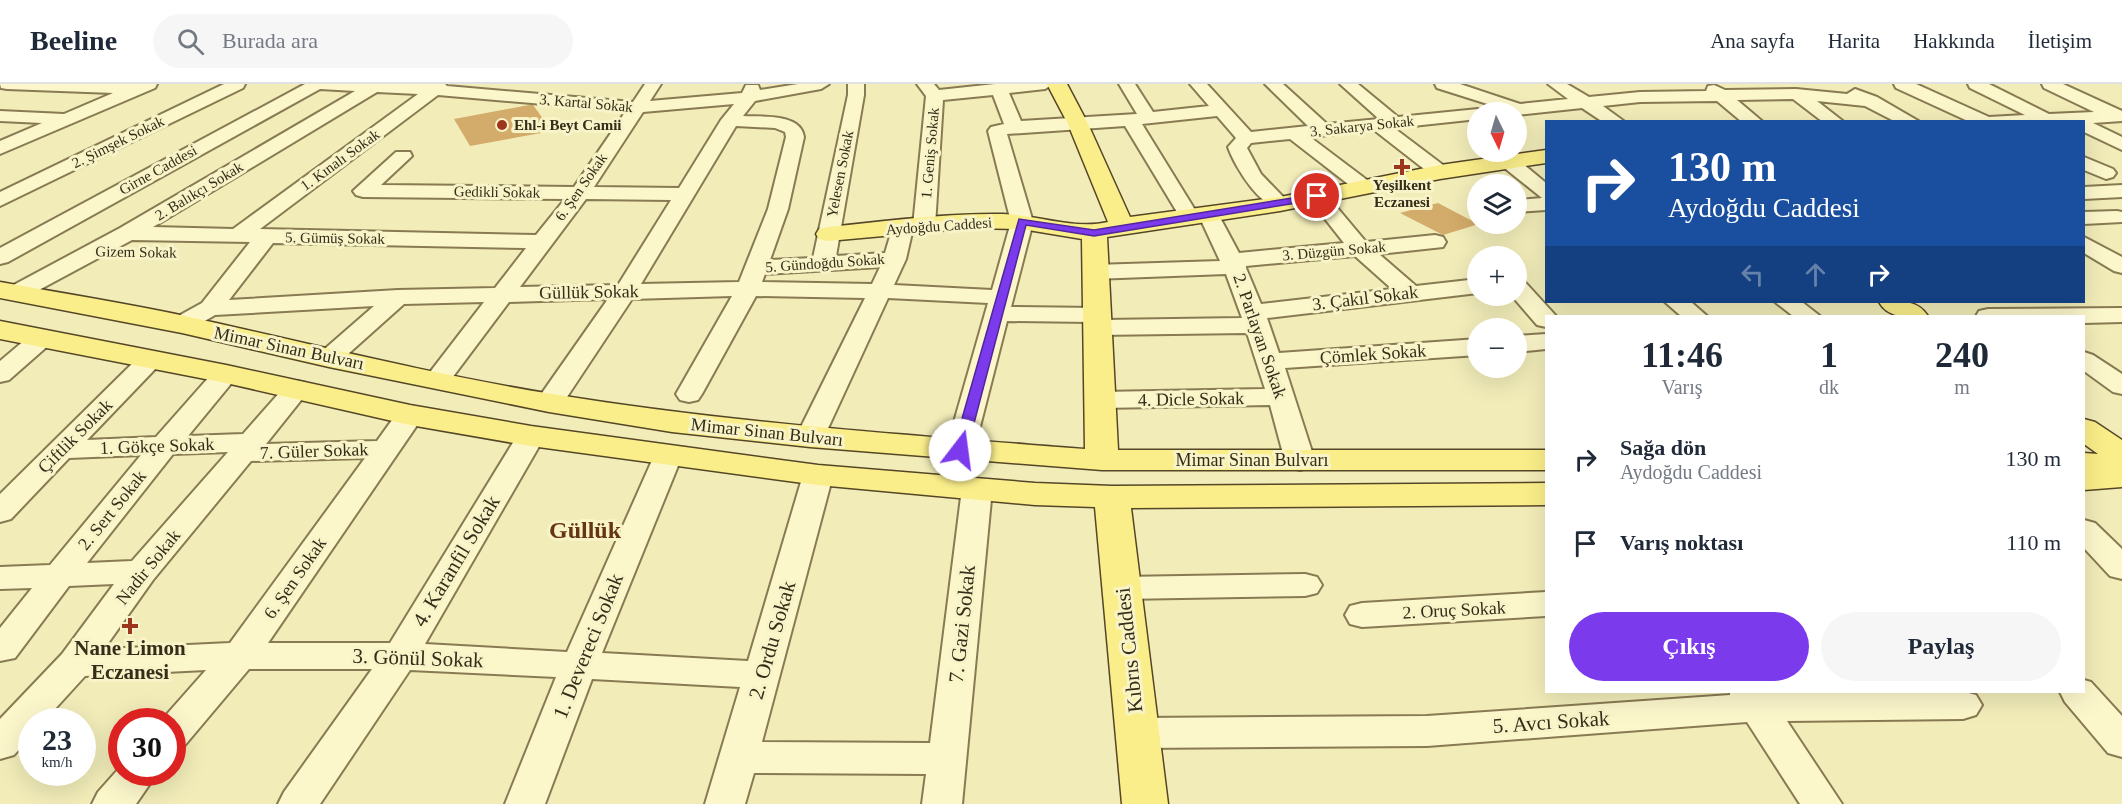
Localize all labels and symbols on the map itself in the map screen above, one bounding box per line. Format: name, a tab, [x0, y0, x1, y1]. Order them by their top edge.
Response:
street label: 3. Kartal Sokak	[539, 91, 634, 115]
north arrow	[1467, 102, 1527, 162]
street label: 1. Geniş Sokak	[918, 106, 942, 199]
street label: 2. Şimşek Sokak	[69, 113, 167, 171]
street label: 3. Sakarya Sokak	[1309, 113, 1415, 139]
place label: Ehl-i Beyt Camii	[514, 117, 622, 133]
marker: Ehl-i Beyt Camii	[495, 118, 509, 132]
street label: 1. Kınalı Sokak	[297, 126, 383, 194]
street label: Yelesen Sokak	[824, 129, 856, 219]
street label: Girne Caddesi	[116, 142, 200, 198]
street label: 6. Şen Sokak	[552, 150, 610, 224]
street label: 2. Balıkçı Sokak	[152, 158, 246, 224]
marker: Yeşilkent Eczanesi	[1395, 160, 1409, 174]
pin	[1291, 170, 1342, 221]
place label: Yeşilkent Eczanesi	[1373, 177, 1431, 210]
street label: Gedikli Sokak	[454, 183, 541, 201]
street label: Aydoğdu Caddesi	[885, 214, 993, 238]
street label: 5. Gümüş Sokak	[285, 229, 385, 247]
street label: 3. Düzgün Sokak	[1282, 238, 1387, 263]
street label: Gizem Sokak	[95, 243, 177, 261]
street label: 5. Gündoğdu Sokak	[765, 251, 886, 275]
street label: 2. Parlayan Sokak	[1229, 271, 1291, 401]
street label: Güllük Sokak	[539, 281, 639, 303]
street label: 3. Çakıl Sokak	[1311, 282, 1419, 314]
street label: Mimar Sinan Bulvarı	[212, 322, 366, 374]
street label: Çömlek Sokak	[1319, 340, 1427, 368]
street label: 4. Dicle Sokak	[1138, 388, 1244, 410]
street label: Çiftlik Sokak	[34, 395, 116, 477]
street label: Mimar Sinan Bulvarı	[690, 414, 844, 450]
position arrow	[928, 418, 992, 482]
street label: 1. Gökçe Sokak	[99, 434, 215, 458]
street label: 7. Güler Sokak	[259, 439, 369, 463]
street label: Mimar Sinan Bulvarı	[1176, 450, 1328, 470]
street label: 2. Sert Sokak	[74, 466, 150, 554]
street label: 4. Karanfil Sokak	[407, 491, 505, 631]
district label: Güllük	[549, 517, 622, 543]
street label: Nadir Sokak	[112, 526, 184, 608]
street label: 6. Şen Sokak	[260, 534, 330, 622]
street label: 7. Gazi Sokak	[944, 563, 980, 684]
street label: 1. Devereci Sokak	[548, 569, 628, 722]
street label: 2. Ordu Sokak	[744, 578, 800, 702]
street label: Kıbrıs Caddesi	[1110, 586, 1147, 714]
street label: 2. Oruç Sokak	[1402, 597, 1506, 623]
marker: Nane Limon Eczanesi	[123, 619, 137, 633]
place label: Nane Limon Eczanesi	[74, 636, 186, 684]
street label: 3. Gönül Sokak	[352, 644, 485, 672]
street label: 5. Avcı Sokak	[1492, 706, 1611, 738]
speed limit sign: 30	[108, 708, 186, 786]

